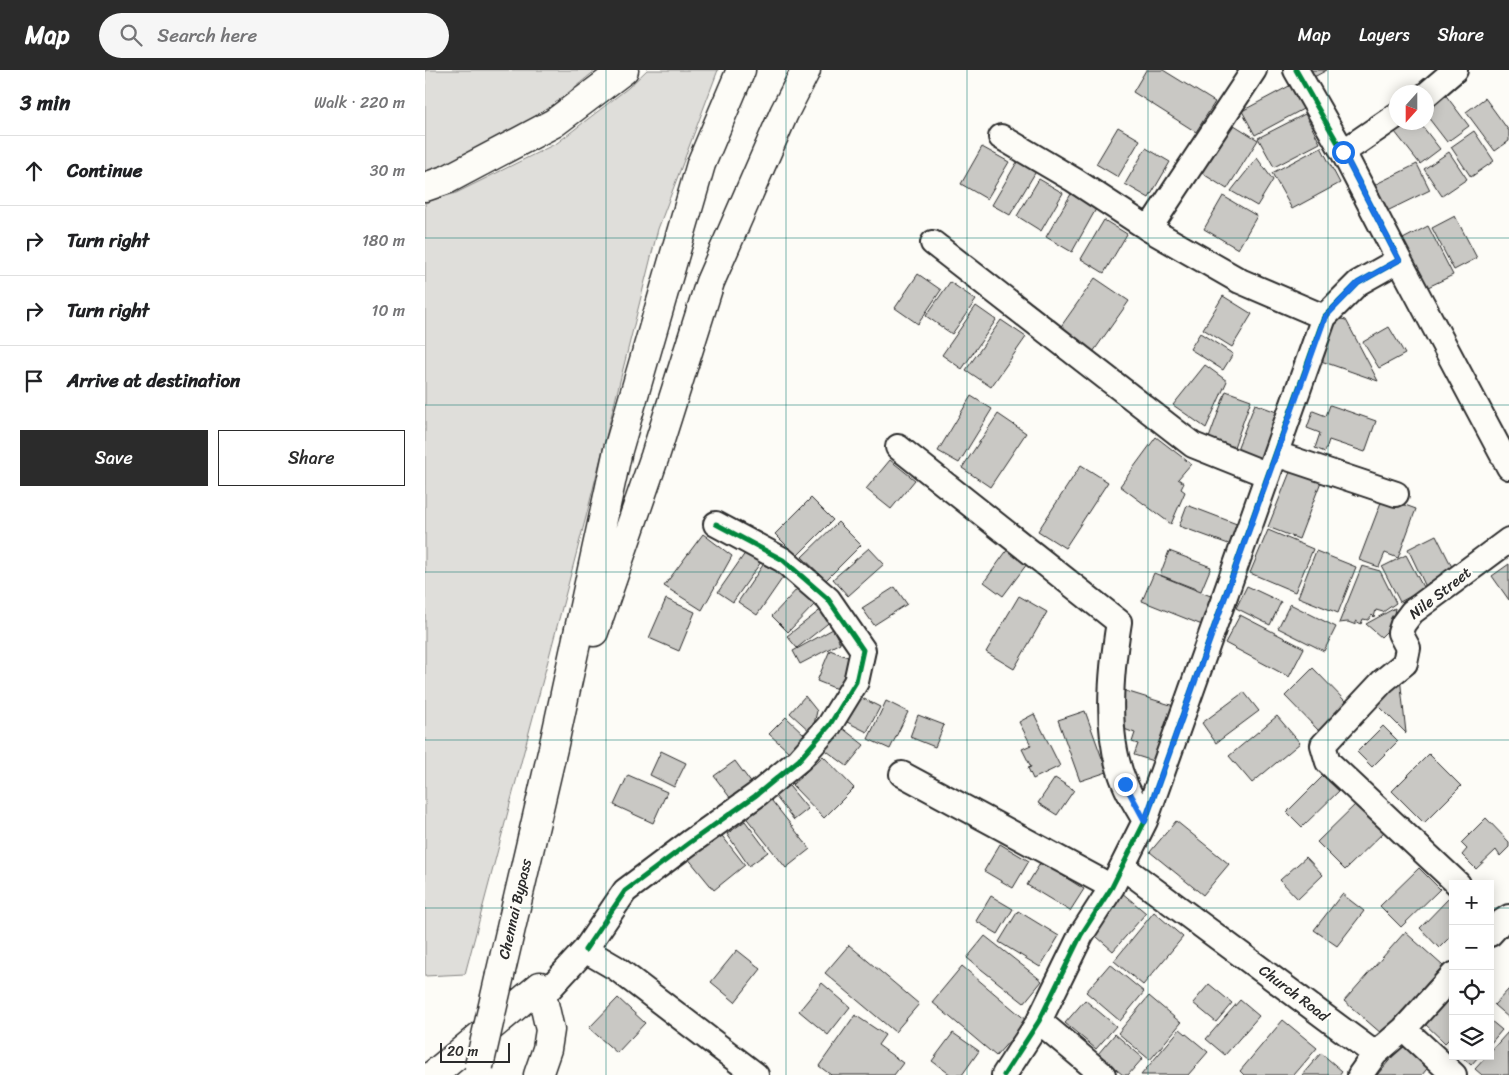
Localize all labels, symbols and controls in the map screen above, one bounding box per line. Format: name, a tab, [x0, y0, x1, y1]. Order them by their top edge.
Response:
search box	[99, 13, 449, 58]
text: Map	[25, 14, 69, 56]
text: Search here	[157, 19, 257, 52]
text: Map	[1298, 19, 1331, 51]
text: Layers	[1359, 19, 1410, 51]
text: Share	[1438, 19, 1484, 51]
icon: search	[117, 21, 145, 49]
text: 3 min	[20, 84, 70, 122]
north arrow	[1389, 85, 1434, 130]
text: Walk · 220 m	[314, 88, 405, 117]
route start	[1332, 141, 1355, 164]
text: Continue	[67, 154, 143, 187]
text: 30 m	[370, 156, 405, 185]
icon: ahead	[20, 157, 48, 185]
text: Turn right	[67, 224, 149, 257]
text: 180 m	[362, 226, 405, 255]
icon: right	[20, 227, 48, 255]
text: Turn right	[67, 294, 149, 327]
text: 10 m	[372, 296, 405, 325]
icon: right	[20, 297, 48, 325]
text: Arrive at destination	[67, 364, 240, 397]
icon: arrive	[20, 367, 48, 395]
button: Save	[20, 430, 208, 486]
button: Share	[218, 430, 405, 486]
street label: Nile Street	[1403, 560, 1478, 626]
route end	[1114, 773, 1137, 796]
street label: Chennai Bypass	[491, 856, 539, 962]
map controls	[1449, 880, 1494, 1060]
button: +	[1449, 880, 1494, 925]
button: −	[1449, 925, 1494, 970]
street label: Church Road	[1253, 958, 1336, 1029]
button: locate	[1449, 970, 1494, 1015]
button: layers	[1449, 1015, 1494, 1060]
text: 20 m	[447, 1039, 478, 1064]
scale bar	[440, 1040, 510, 1063]

